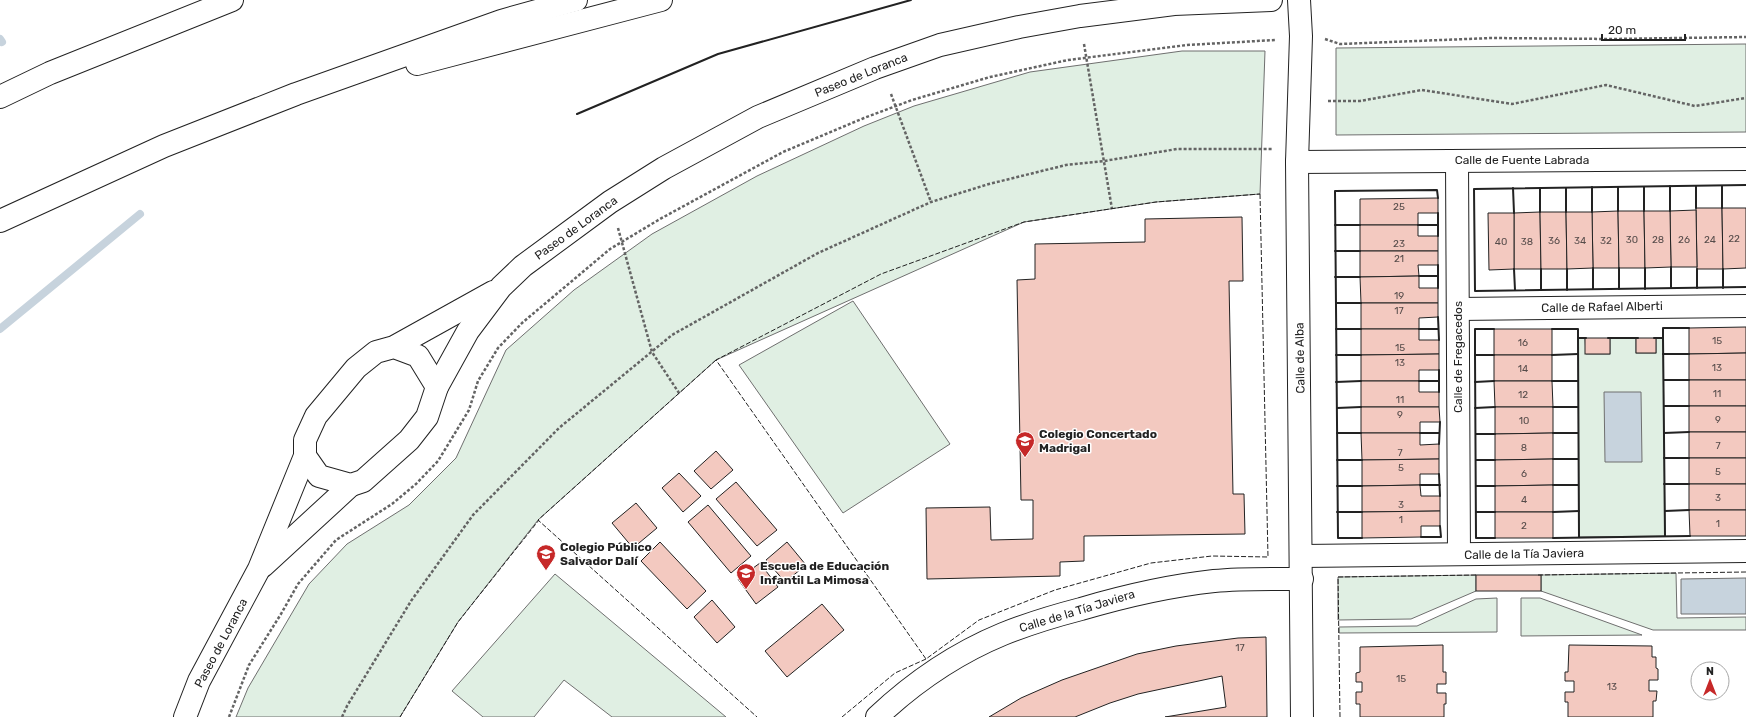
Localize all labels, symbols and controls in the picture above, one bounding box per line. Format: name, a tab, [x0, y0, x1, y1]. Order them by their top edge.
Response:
scale bar	[1602, 16, 1685, 42]
text: 20 m	[1608, 23, 1636, 37]
street label: Paseo de Loranca	[813, 50, 909, 100]
street label: Calle de Fuente Labrada	[1455, 153, 1589, 167]
street label: Paseo de Loranca	[532, 193, 620, 263]
house number: 25	[1393, 201, 1405, 213]
house number: 22	[1728, 233, 1740, 245]
house number: 30	[1626, 234, 1638, 246]
house number: 28	[1652, 234, 1664, 246]
house number: 26	[1678, 234, 1690, 246]
house number: 24	[1704, 234, 1716, 246]
house number: 36	[1548, 235, 1560, 247]
house number: 34	[1574, 235, 1586, 247]
house number: 32	[1600, 235, 1612, 247]
house number: 40	[1495, 236, 1507, 248]
house number: 38	[1521, 236, 1533, 248]
house number: 23	[1393, 238, 1405, 250]
house number: 21	[1394, 253, 1404, 265]
house number: 19	[1394, 290, 1404, 302]
street label: Calle de Rafael Alberti	[1541, 299, 1663, 315]
street label: Calle de Fregacedos	[1451, 301, 1465, 413]
house number: 17	[1394, 305, 1404, 317]
street label: Calle de Alba	[1292, 322, 1308, 394]
house number: 15	[1712, 335, 1722, 347]
house number: 16	[1518, 337, 1528, 349]
house number: 15	[1395, 342, 1405, 354]
house number: 13	[1395, 357, 1405, 369]
house number: 13	[1712, 362, 1722, 374]
house number: 14	[1518, 363, 1528, 375]
house number: 11	[1713, 388, 1721, 400]
house number: 12	[1518, 389, 1528, 401]
house number: 11	[1396, 394, 1404, 406]
house number: 9	[1397, 409, 1403, 421]
house number: 9	[1715, 414, 1721, 426]
house number: 10	[1519, 415, 1529, 427]
place label: Colegio Concertado Madrigal	[1039, 427, 1157, 455]
school or university icon: Colegio Concertado Madrigal	[1014, 430, 1036, 458]
house number: 7	[1715, 440, 1721, 452]
house number: 8	[1521, 442, 1527, 454]
house number: 7	[1397, 447, 1403, 459]
house number: 5	[1398, 462, 1404, 474]
house number: 5	[1715, 466, 1721, 478]
house number: 6	[1521, 468, 1527, 480]
house number: 3	[1715, 492, 1721, 504]
house number: 4	[1521, 494, 1527, 506]
house number: 3	[1398, 499, 1404, 511]
house number: 1	[1399, 514, 1403, 526]
house number: 1	[1716, 518, 1720, 530]
house number: 2	[1521, 520, 1527, 532]
place label: Colegio Público Salvador Dalí	[560, 540, 652, 568]
school or university icon: Colegio Público Salvador Dalí	[535, 543, 557, 571]
street label: Calle de la Tía Javiera	[1464, 546, 1584, 562]
place label: Escuela de Educación Infantil La Mimosa	[760, 559, 889, 587]
school or university icon: Escuela de Educación Infantil La Mimosa	[735, 562, 757, 590]
street label: Calle de la Tía Javiera	[1018, 587, 1136, 635]
street label: Paseo de Loranca	[192, 596, 250, 690]
house number: 17	[1235, 642, 1245, 654]
north arrow	[1690, 661, 1730, 701]
text: N	[1706, 665, 1714, 678]
house number: 15	[1396, 673, 1406, 685]
house number: 13	[1607, 681, 1617, 693]

